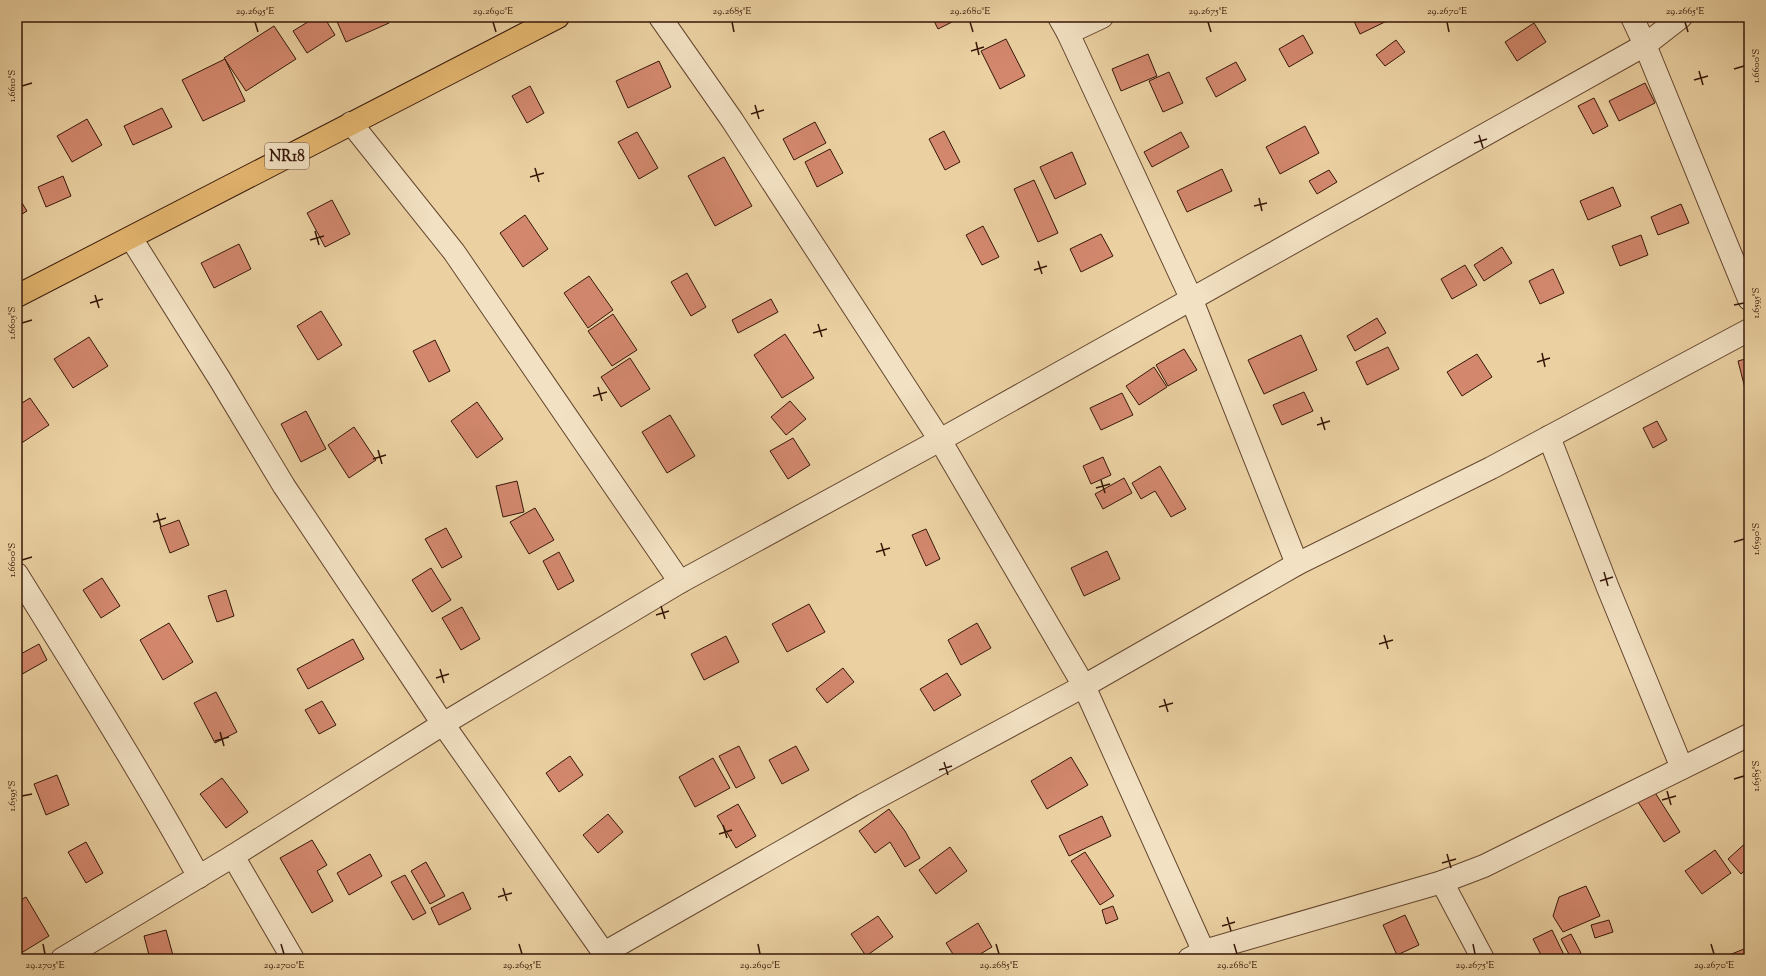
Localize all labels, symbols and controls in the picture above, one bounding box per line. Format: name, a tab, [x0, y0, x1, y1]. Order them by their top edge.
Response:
text: 29.2695°E	[236, 4, 274, 19]
text: 29.2690°E	[473, 4, 513, 19]
text: 29.2685°E	[713, 4, 751, 19]
text: 29.2680°E	[950, 4, 990, 19]
text: 29.2675°E	[1189, 4, 1227, 19]
text: 29.2670°E	[1427, 4, 1467, 19]
text: 29.2665°E	[1666, 4, 1704, 19]
text: 1.6600°S	[1749, 49, 1764, 83]
text: 1.6610°S	[5, 70, 20, 102]
road number: NR18	[265, 143, 309, 169]
text: 1.6595°S	[1749, 287, 1764, 319]
text: 1.6605°S	[5, 307, 20, 339]
text: 1.6590°S	[1749, 523, 1764, 555]
text: 1.6600°S	[5, 543, 20, 577]
text: 1.6585°S	[1749, 760, 1764, 792]
text: 1.6595°S	[5, 780, 20, 812]
text: 29.2705°E	[26, 958, 64, 973]
text: 29.2700°E	[264, 958, 304, 973]
text: 29.2695°E	[503, 958, 541, 973]
text: 29.2690°E	[740, 958, 780, 973]
text: 29.2685°E	[980, 958, 1018, 973]
text: 29.2680°E	[1217, 958, 1257, 973]
text: 29.2675°E	[1456, 958, 1494, 973]
text: 29.2670°E	[1694, 958, 1734, 973]

